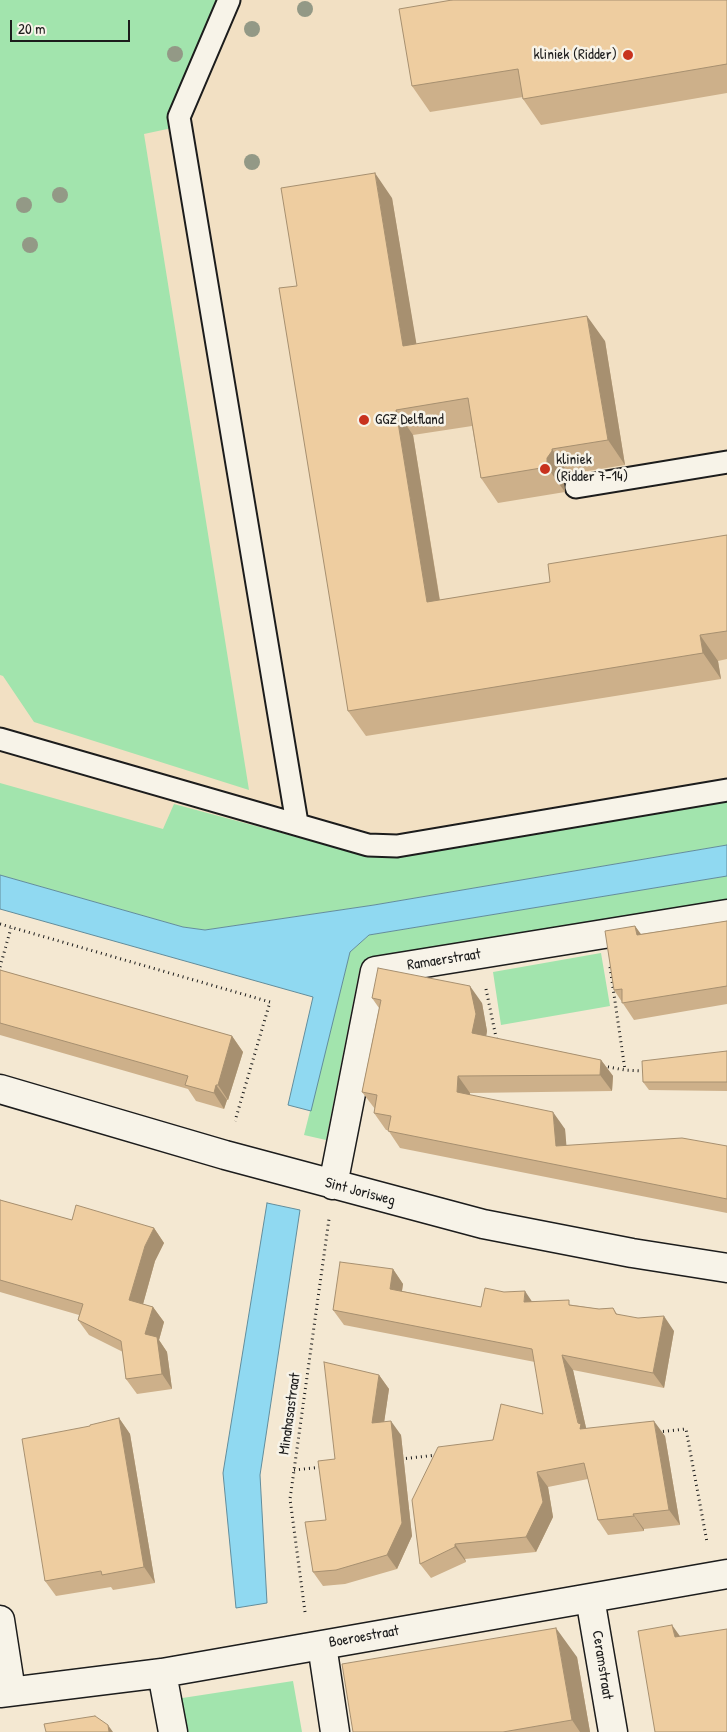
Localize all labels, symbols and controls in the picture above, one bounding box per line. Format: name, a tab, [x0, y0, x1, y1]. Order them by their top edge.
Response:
scale bar	[12, 10, 132, 42]
text: 20 m	[18, 18, 45, 39]
place label: kliniek (Ridder)	[534, 46, 617, 64]
marker: kliniek (Ridder)	[621, 48, 635, 62]
place label: GGZ Delfland	[375, 411, 444, 429]
marker: GGZ Delfland	[357, 413, 371, 427]
place label: kliniek (Ridder 7-14)	[556, 451, 628, 486]
marker: kliniek (Ridder 7-14)	[538, 462, 552, 476]
street label: Ramaerstraat	[406, 945, 482, 975]
street label: Sint Jorisweg	[323, 1174, 397, 1210]
street label: Minahasastraat	[275, 1372, 305, 1456]
street label: Boeroestraat	[327, 1622, 401, 1652]
street label: Ceramstraat	[588, 1629, 616, 1701]

